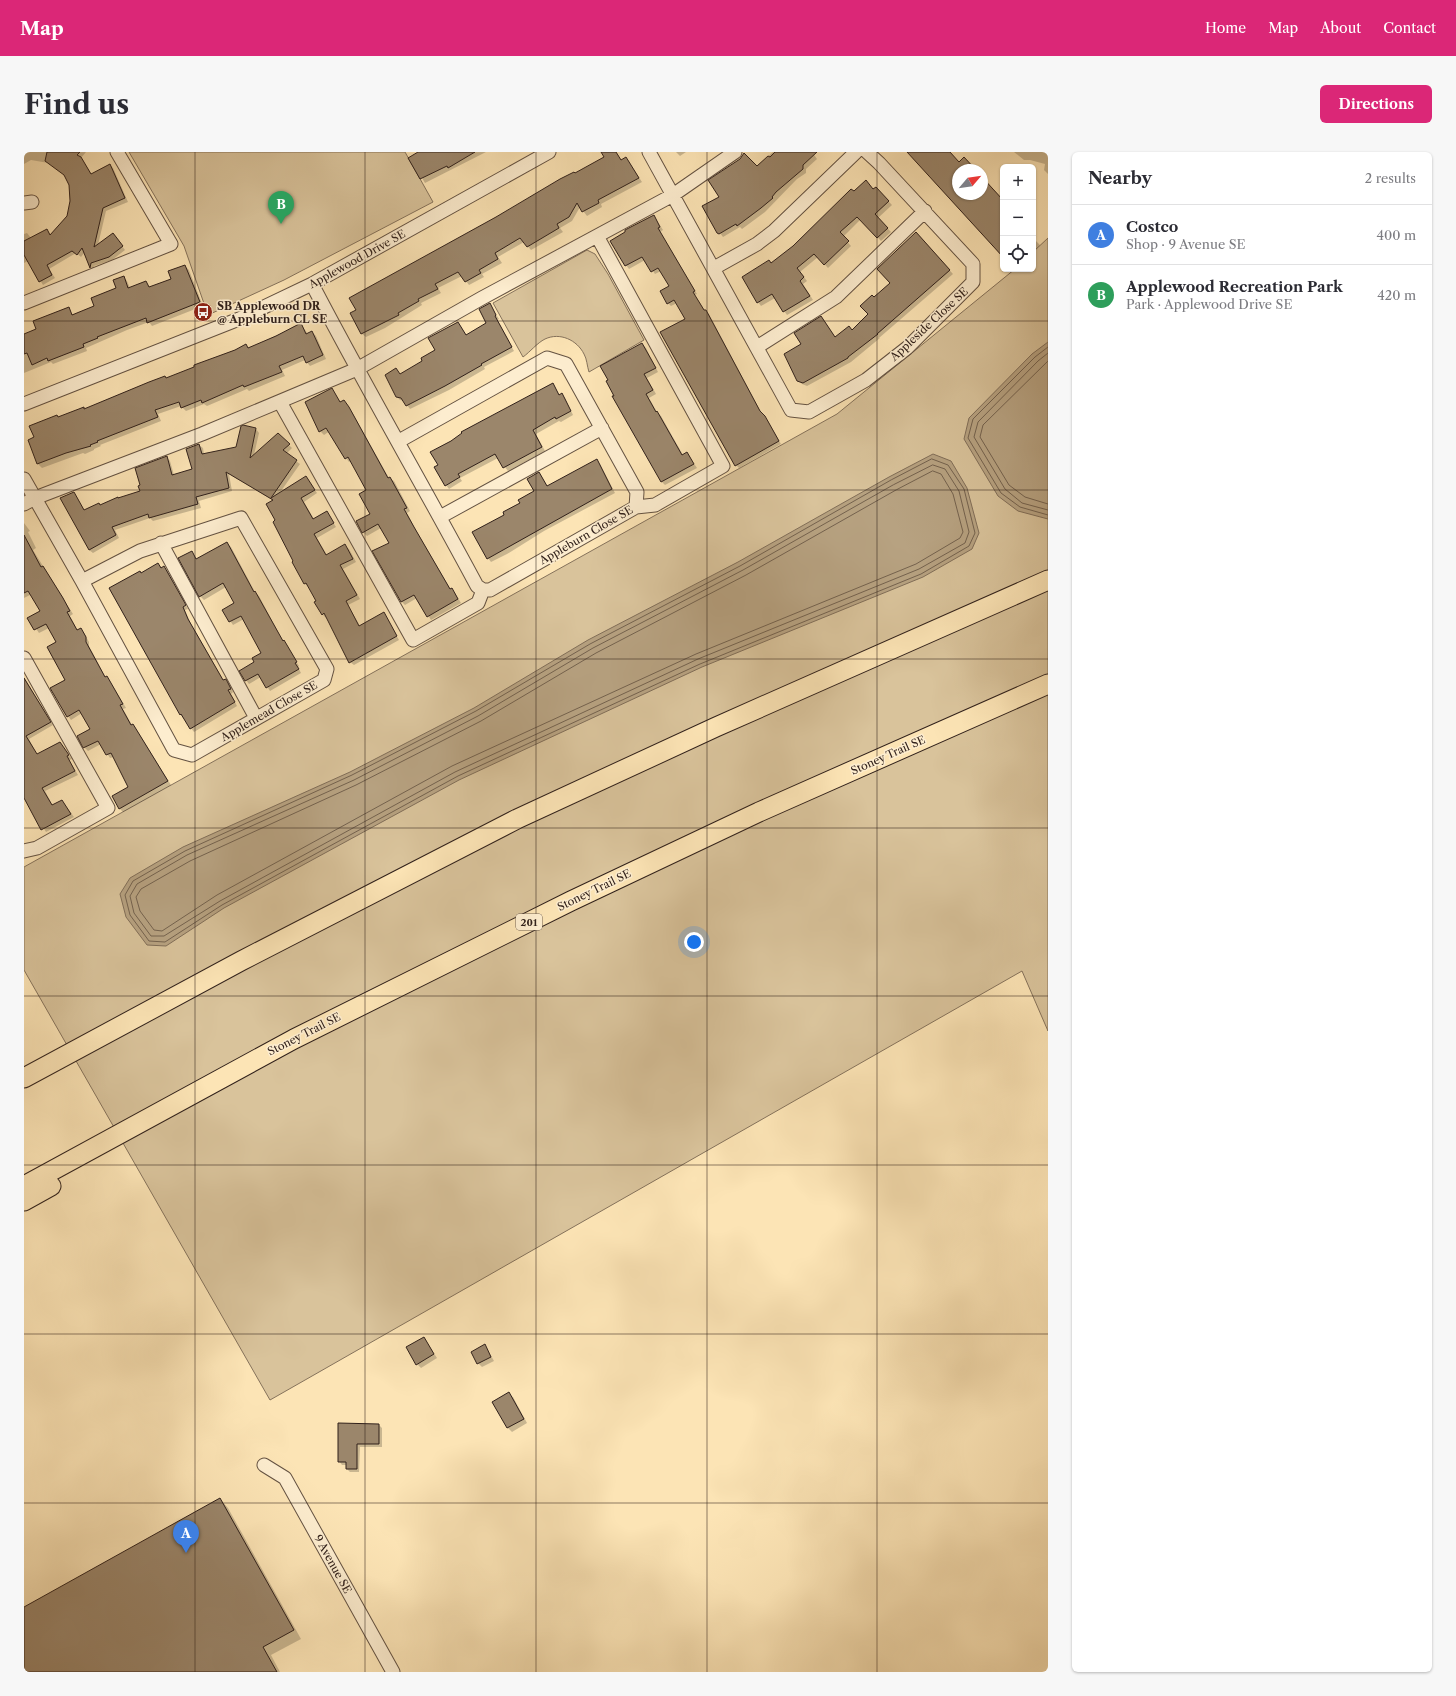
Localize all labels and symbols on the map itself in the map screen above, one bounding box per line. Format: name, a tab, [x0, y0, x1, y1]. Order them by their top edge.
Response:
north arrow	[952, 164, 988, 200]
pin: B	[268, 191, 294, 224]
street label: Applewood Drive SE	[305, 226, 408, 292]
street label: Appleside Close SE	[886, 284, 971, 364]
place label: SB Applewood DR @ Appleburn CL SE	[217, 299, 327, 326]
bus stop icon: SB Applewood DR @ Appleburn CL SE	[192, 301, 214, 323]
street label: Appleburn Close SE	[536, 502, 636, 568]
street label: Applemead Close SE	[217, 677, 320, 745]
street label: Stoney Trail SE	[849, 732, 928, 778]
street label: Stoney Trail SE	[555, 866, 633, 914]
road number: 201	[516, 914, 542, 930]
your location	[684, 932, 704, 952]
street label: Stoney Trail SE	[265, 1009, 343, 1058]
pin: A	[173, 1520, 199, 1553]
street label: 9 Avenue SE	[311, 1532, 355, 1596]

